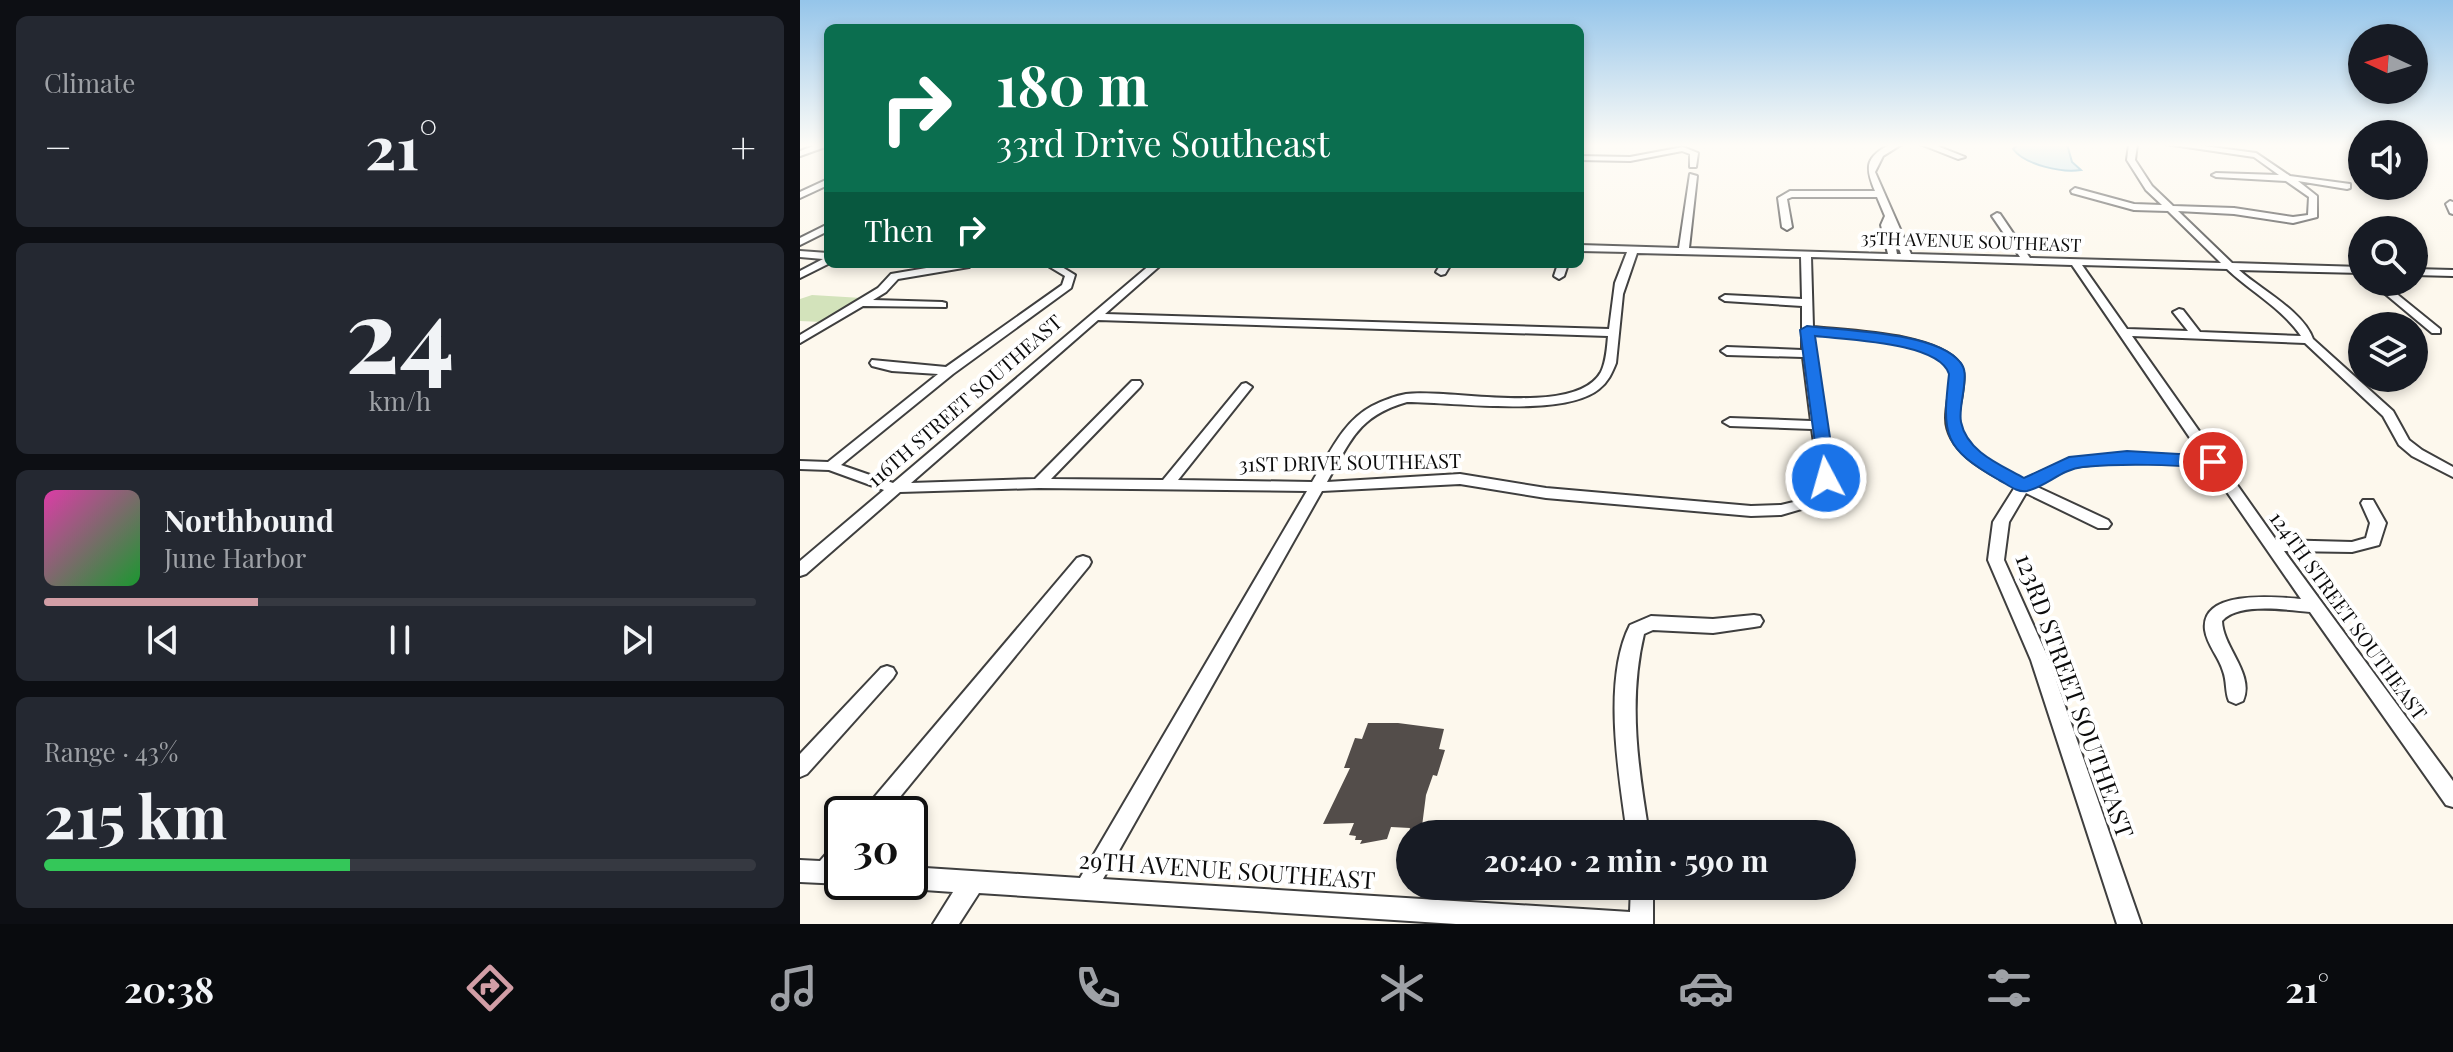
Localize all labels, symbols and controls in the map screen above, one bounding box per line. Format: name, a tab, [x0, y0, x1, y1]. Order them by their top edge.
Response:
north arrow	[2348, 24, 2428, 104]
map controls	[2348, 24, 2428, 392]
text: 180 m	[996, 46, 1149, 121]
icon: right	[864, 56, 968, 160]
text: Climate	[44, 65, 135, 100]
text: 21°	[365, 105, 438, 185]
text: −	[44, 116, 72, 175]
text: +	[730, 116, 756, 175]
text: 33rd Drive Southeast	[996, 118, 1330, 166]
button: sound	[2348, 120, 2428, 200]
icon: right	[949, 208, 993, 252]
text: Then	[864, 210, 933, 250]
button: search	[2348, 216, 2428, 296]
street label: 35TH AVENUE SOUTHEAST	[1860, 225, 2082, 257]
text: 24	[345, 261, 455, 400]
street label: 116TH STREET SOUTHEAST	[861, 308, 1067, 492]
button: layers	[2348, 312, 2428, 392]
text: km/h	[369, 383, 431, 418]
pin	[2179, 428, 2247, 496]
position arrow	[1784, 436, 1868, 520]
icon: arrive	[2191, 440, 2235, 484]
street label: 31ST DRIVE SOUTHEAST	[1238, 446, 1462, 477]
text: Northbound	[164, 500, 334, 540]
street label: 124TH STREET SOUTHEAST	[2264, 505, 2434, 725]
text: June Harbor	[164, 540, 306, 575]
street label: 123RD STREET SOUTHEAST	[2009, 549, 2142, 842]
icon: previous	[141, 618, 185, 662]
icon: pause	[378, 618, 422, 662]
icon: next	[615, 618, 659, 662]
text: Range · 43%	[44, 734, 178, 769]
text: 215 km	[44, 774, 227, 854]
speed limit sign: 30	[824, 796, 928, 900]
text: 20:40 · 2 min · 590 m	[1484, 840, 1768, 880]
street label: 29TH AVENUE SOUTHEAST	[1078, 843, 1377, 895]
icon: directions	[462, 960, 518, 1016]
icon: music	[766, 960, 822, 1016]
icon: phone	[1070, 960, 1126, 1016]
icon: climate	[1374, 960, 1430, 1016]
icon: car	[1678, 960, 1734, 1016]
icon: filters	[1981, 960, 2037, 1016]
text: 20:38	[124, 964, 214, 1012]
text: 21°	[2285, 964, 2329, 1012]

